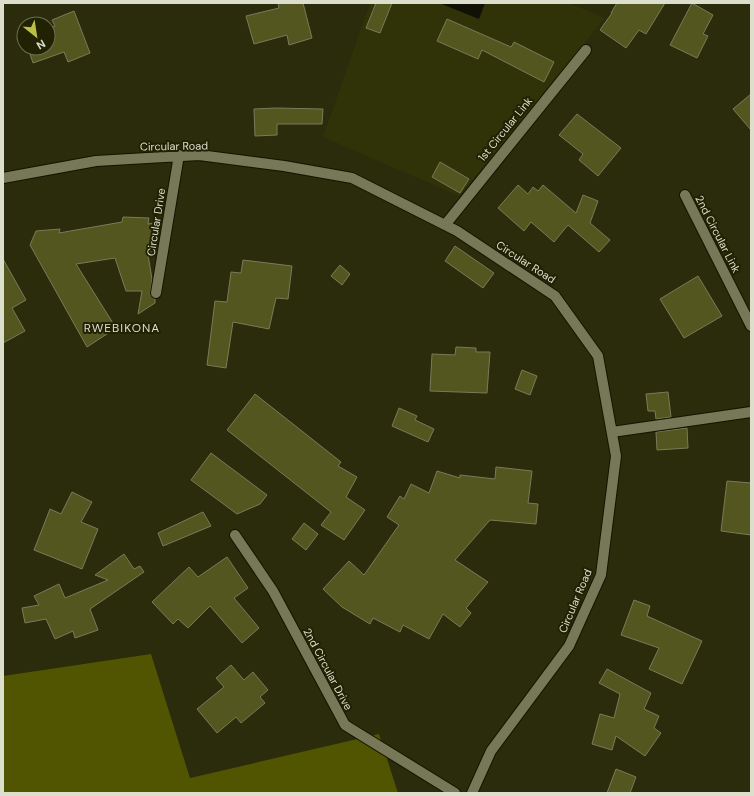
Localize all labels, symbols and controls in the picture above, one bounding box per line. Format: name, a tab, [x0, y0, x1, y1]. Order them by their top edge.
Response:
north arrow	[16, 16, 56, 56]
text: N	[34, 37, 48, 53]
street label: 1st Circular Link	[475, 94, 535, 164]
street label: Circular Road	[140, 138, 208, 154]
street label: Circular Drive	[144, 187, 168, 257]
street label: 2nd Circular Link	[692, 193, 744, 276]
street label: Circular Road	[494, 238, 558, 286]
district label: RWEBIKONA	[84, 320, 160, 336]
street label: Circular Road	[555, 567, 595, 635]
street label: 2nd Circular Drive	[300, 626, 356, 712]

